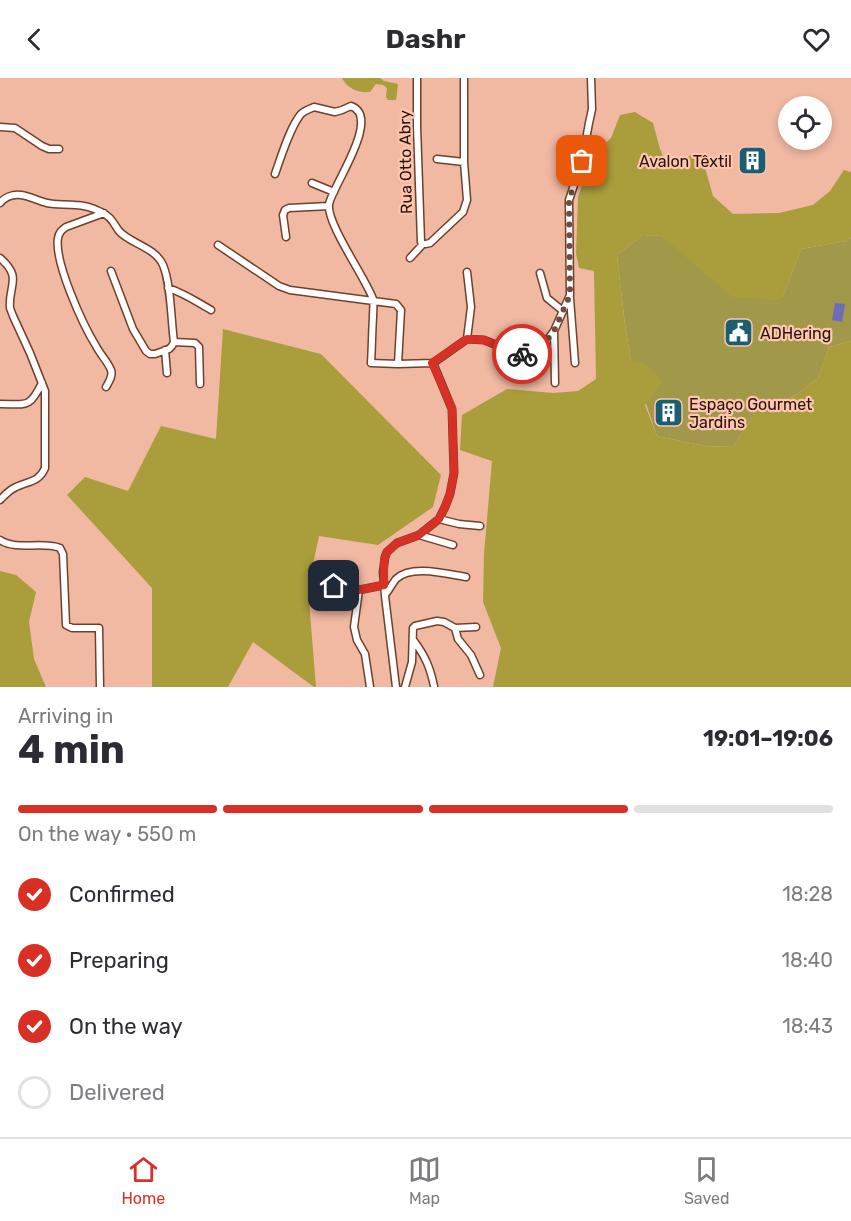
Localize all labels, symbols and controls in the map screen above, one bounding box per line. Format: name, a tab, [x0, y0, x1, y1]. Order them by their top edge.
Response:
icon: back	[18, 23, 51, 56]
text: Dashr	[385, 23, 466, 55]
icon: heart	[800, 23, 833, 56]
map controls	[778, 96, 832, 150]
button: locate	[778, 96, 832, 150]
street label: Rua Otto Abry	[395, 110, 416, 214]
pin	[556, 135, 607, 186]
icon: bag	[565, 144, 598, 177]
building icon: Avalon Têxtil	[737, 145, 769, 177]
place label: Avalon Têxtil	[639, 152, 732, 171]
public building icon: ADHering	[723, 317, 755, 349]
courier	[492, 324, 552, 384]
place label: ADHering	[760, 324, 831, 343]
icon: bike	[506, 338, 539, 371]
place label: Espaço Gourmet Jardins	[689, 395, 812, 432]
building icon: Espaço Gourmet Jardins	[652, 397, 684, 429]
pin	[308, 560, 359, 611]
icon: home	[317, 569, 350, 602]
text: Arriving in	[18, 704, 113, 728]
text: 19:01–19:06	[703, 725, 833, 752]
text: 4 min	[18, 727, 125, 773]
text: On the way · 550 m	[18, 822, 196, 846]
icon: check	[18, 878, 51, 911]
text: Confirmed	[69, 881, 175, 908]
text: 18:28	[782, 882, 833, 906]
icon: check	[18, 944, 51, 977]
text: Preparing	[69, 947, 169, 974]
text: 18:40	[781, 948, 833, 972]
icon: check	[18, 1010, 51, 1043]
text: On the way	[69, 1013, 183, 1040]
text: 18:43	[782, 1014, 833, 1038]
text: Delivered	[69, 1079, 165, 1106]
tab: Home	[121, 1153, 165, 1208]
tab: Map	[408, 1153, 441, 1208]
tab: Saved	[684, 1153, 730, 1208]

